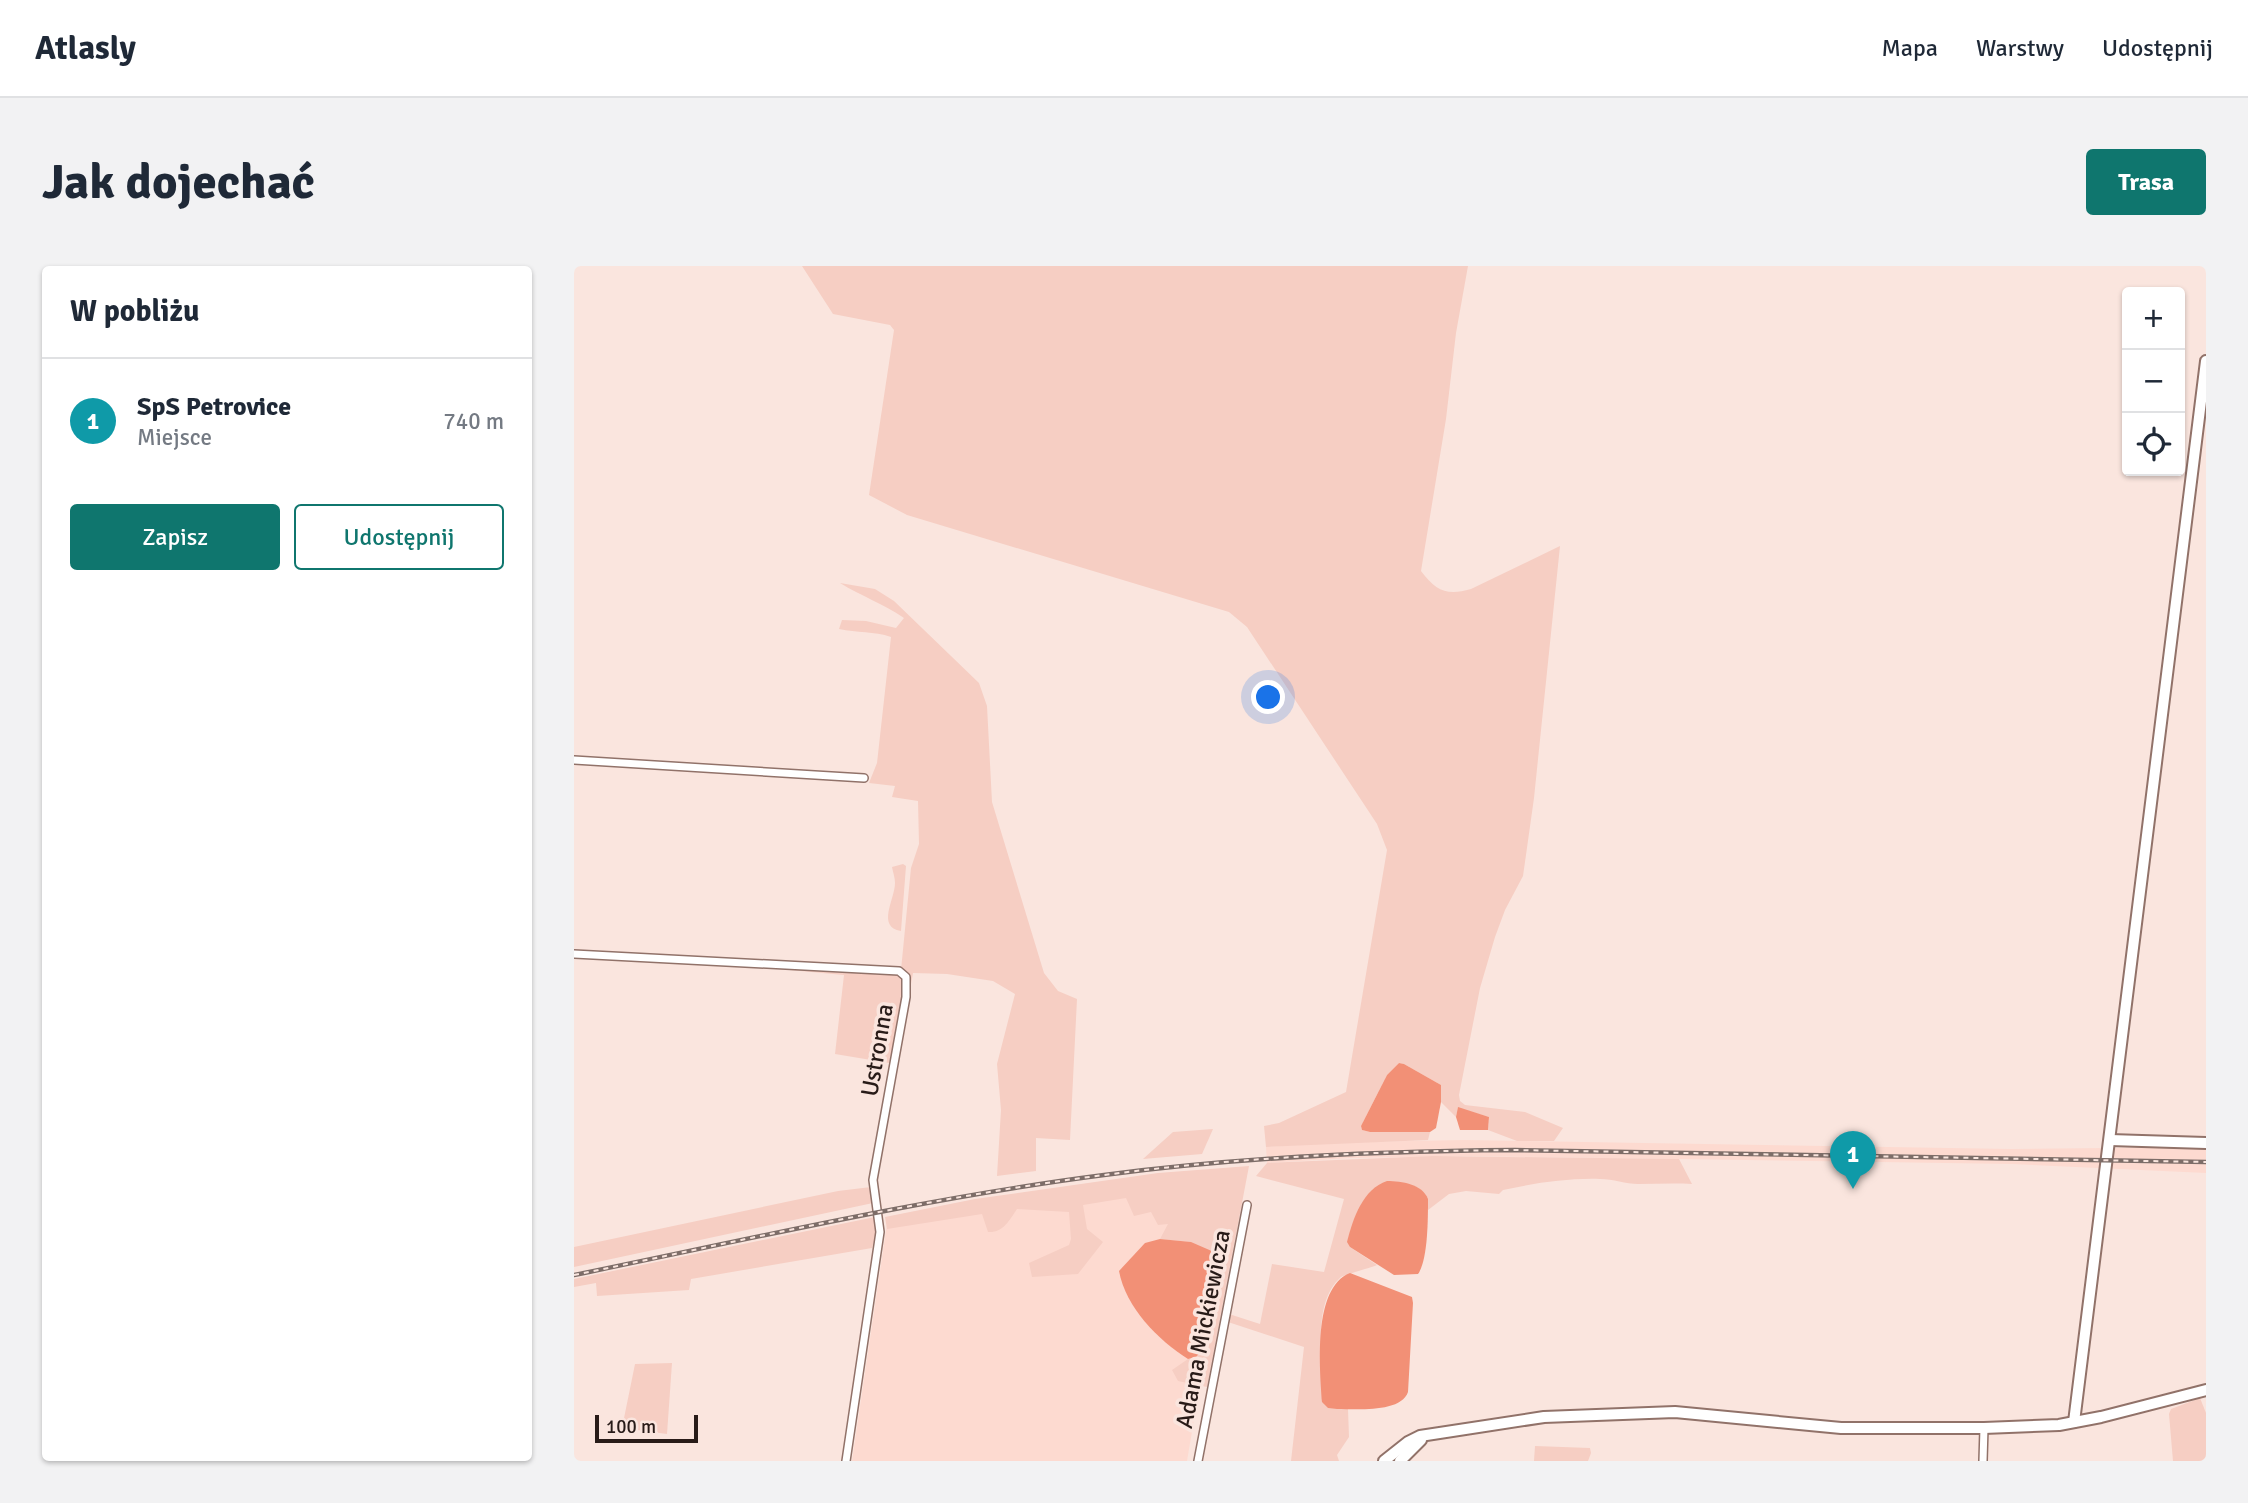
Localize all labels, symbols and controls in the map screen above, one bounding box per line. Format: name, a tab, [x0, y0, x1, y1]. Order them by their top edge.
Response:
text: Atlasly	[35, 28, 136, 69]
text: Mapa	[1881, 33, 1938, 63]
text: Warstwy	[1976, 33, 2064, 63]
text: Udostępnij	[2102, 33, 2213, 63]
button: Trasa	[2086, 149, 2206, 215]
text: Jak dojechać	[42, 152, 315, 212]
map controls	[2122, 287, 2185, 476]
button: +	[2122, 287, 2185, 350]
text: W pobliżu	[70, 293, 199, 330]
button: −	[2122, 350, 2185, 413]
text: SpS Petrovice	[137, 391, 291, 423]
text: 1	[87, 407, 99, 436]
text: 740 m	[443, 407, 504, 436]
button: locate	[2122, 413, 2185, 476]
text: Miejsce	[137, 423, 212, 452]
button: Zapisz	[70, 504, 280, 570]
button: Udostępnij	[294, 504, 504, 570]
your location	[1251, 680, 1285, 714]
street label: Ustronna	[854, 1001, 900, 1099]
pin: 1	[1830, 1131, 1876, 1189]
street label: Adama Mickiewicza	[1169, 1227, 1237, 1431]
scale bar	[595, 1412, 698, 1444]
text: 100 m	[606, 1415, 656, 1439]

